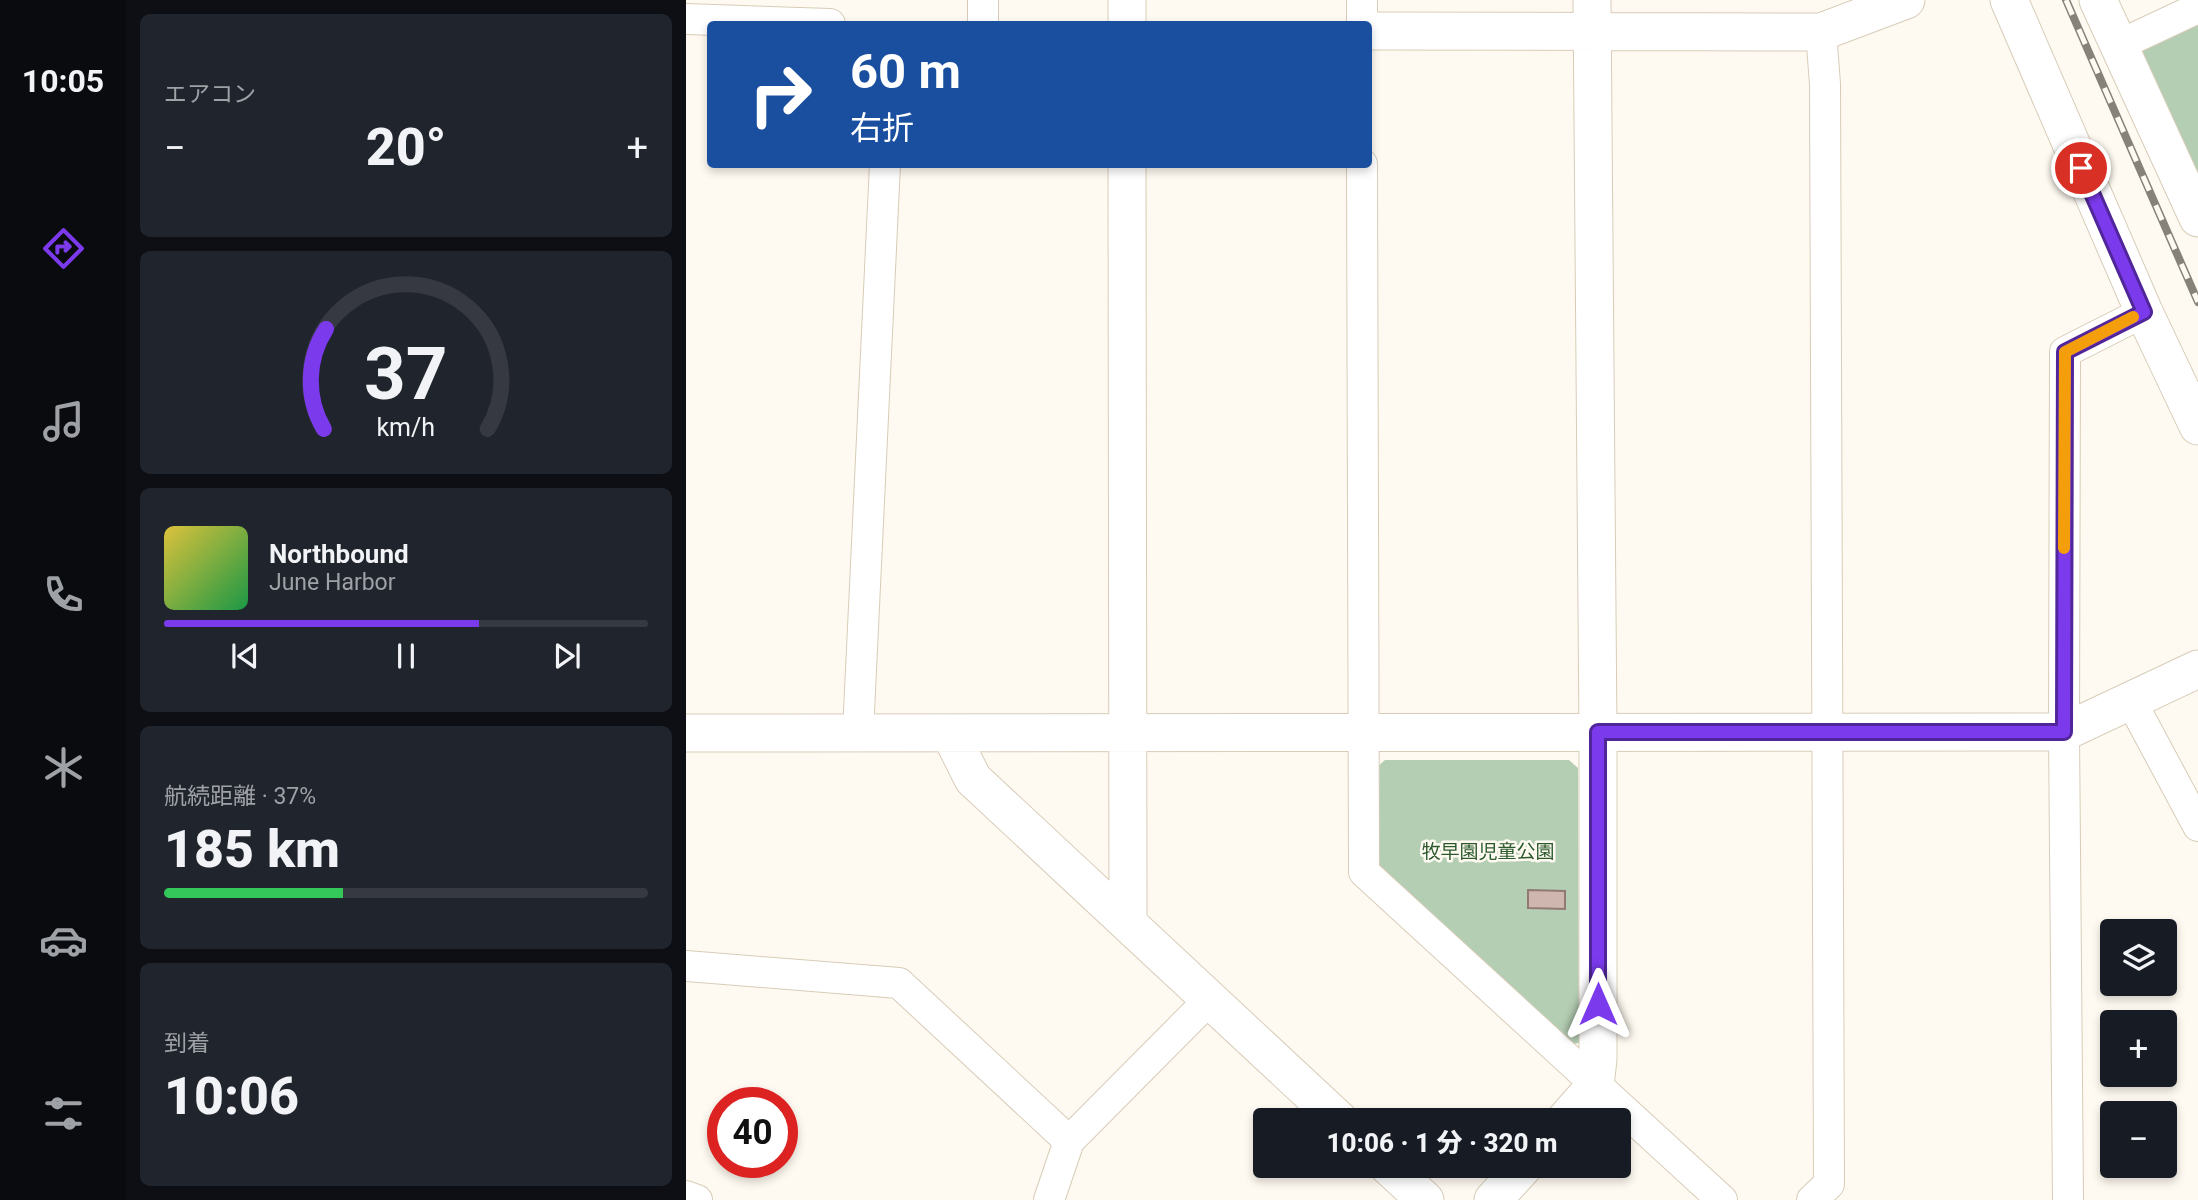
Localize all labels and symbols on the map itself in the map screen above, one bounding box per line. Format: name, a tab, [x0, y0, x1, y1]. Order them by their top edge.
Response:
pin	[2051, 138, 2111, 198]
park label: 牧早園児童公園	[1421, 840, 1555, 863]
position arrow	[1561, 967, 1635, 1041]
speed limit sign: 40	[707, 1087, 798, 1178]

